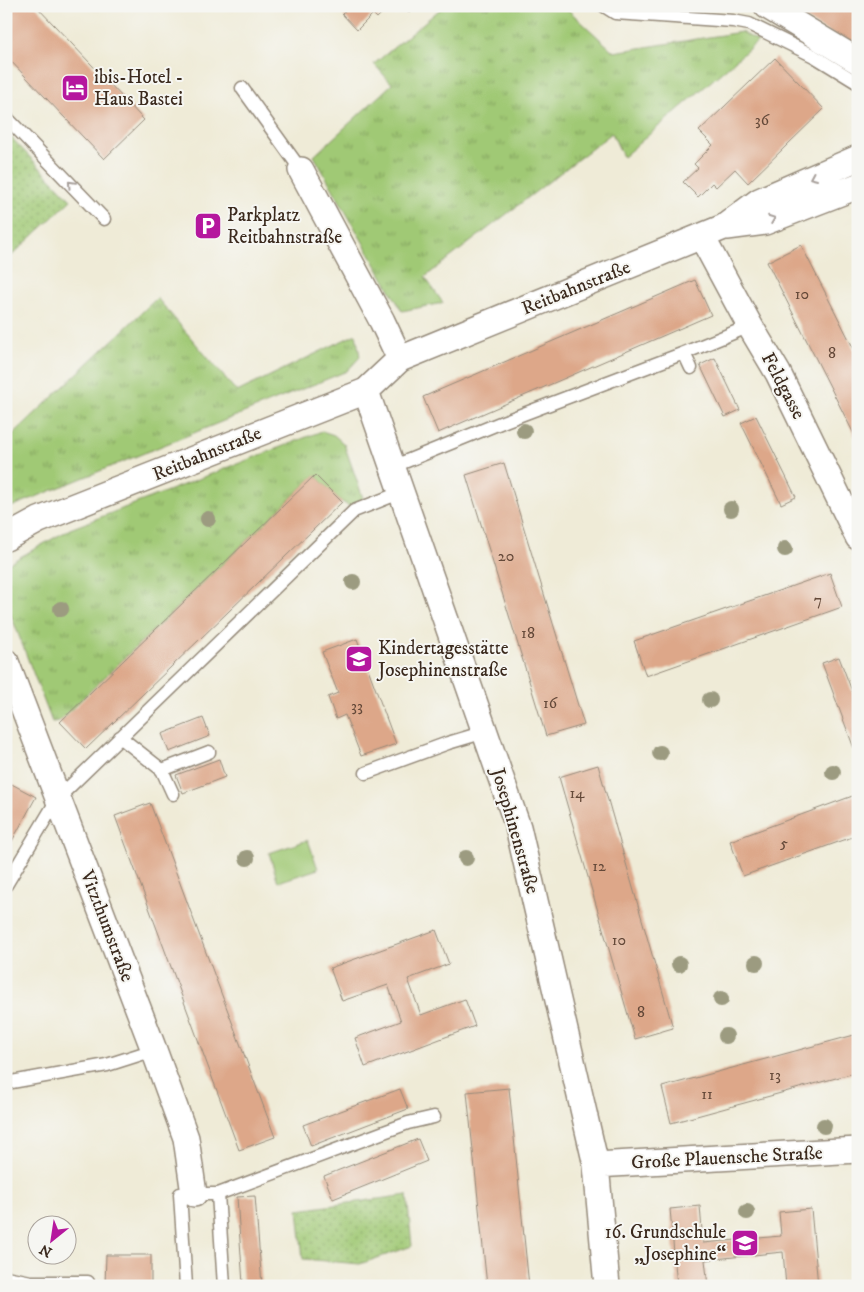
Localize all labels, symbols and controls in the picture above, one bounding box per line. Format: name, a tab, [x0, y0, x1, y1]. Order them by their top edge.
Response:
place label: ibis-Hotel - Haus Bastei	[94, 66, 183, 111]
hotel icon: ibis-Hotel - Haus Bastei	[60, 73, 90, 103]
house number: 36	[755, 110, 770, 130]
one-way arrow	[809, 171, 818, 182]
one-way arrow	[68, 181, 77, 190]
place label: Parkplatz Reitbahnstraße	[227, 204, 342, 249]
parking icon: Parkplatz Reitbahnstraße	[193, 211, 223, 241]
one-way arrow	[767, 215, 776, 225]
street label: Reitbahnstraße	[518, 256, 634, 320]
house number: 10	[795, 284, 809, 304]
house number: 8	[828, 343, 836, 363]
street label: Feldgasse	[756, 349, 810, 423]
street label: Reitbahnstraße	[149, 422, 265, 486]
house number: 20	[498, 546, 514, 566]
house number: 7	[814, 590, 822, 610]
house number: 18	[521, 623, 535, 643]
place label: Kindertagesstätte Josephinenstraße	[376, 637, 509, 682]
school or university icon: Kindertagesstätte Josephinenstraße	[344, 644, 374, 674]
house number: 16	[543, 693, 558, 713]
house number: 33	[351, 696, 363, 716]
street label: Josephinenstraße	[486, 764, 544, 897]
house number: 14	[569, 783, 585, 803]
house number: 5	[780, 833, 788, 853]
house number: 12	[592, 856, 606, 876]
street label: Vitzthumstraße	[75, 866, 139, 985]
house number: 10	[612, 930, 626, 950]
house number: 8	[637, 1002, 645, 1022]
house number: 13	[769, 1065, 781, 1085]
house number: 11	[701, 1084, 713, 1104]
street label: Große Plauensche Straße	[631, 1141, 823, 1174]
north arrow	[28, 1214, 78, 1264]
place label: 16. Grundschule „Josephine“	[605, 1221, 726, 1266]
school or university icon: 16. Grundschule „Josephine“	[730, 1228, 760, 1258]
text: N	[36, 1239, 55, 1261]

